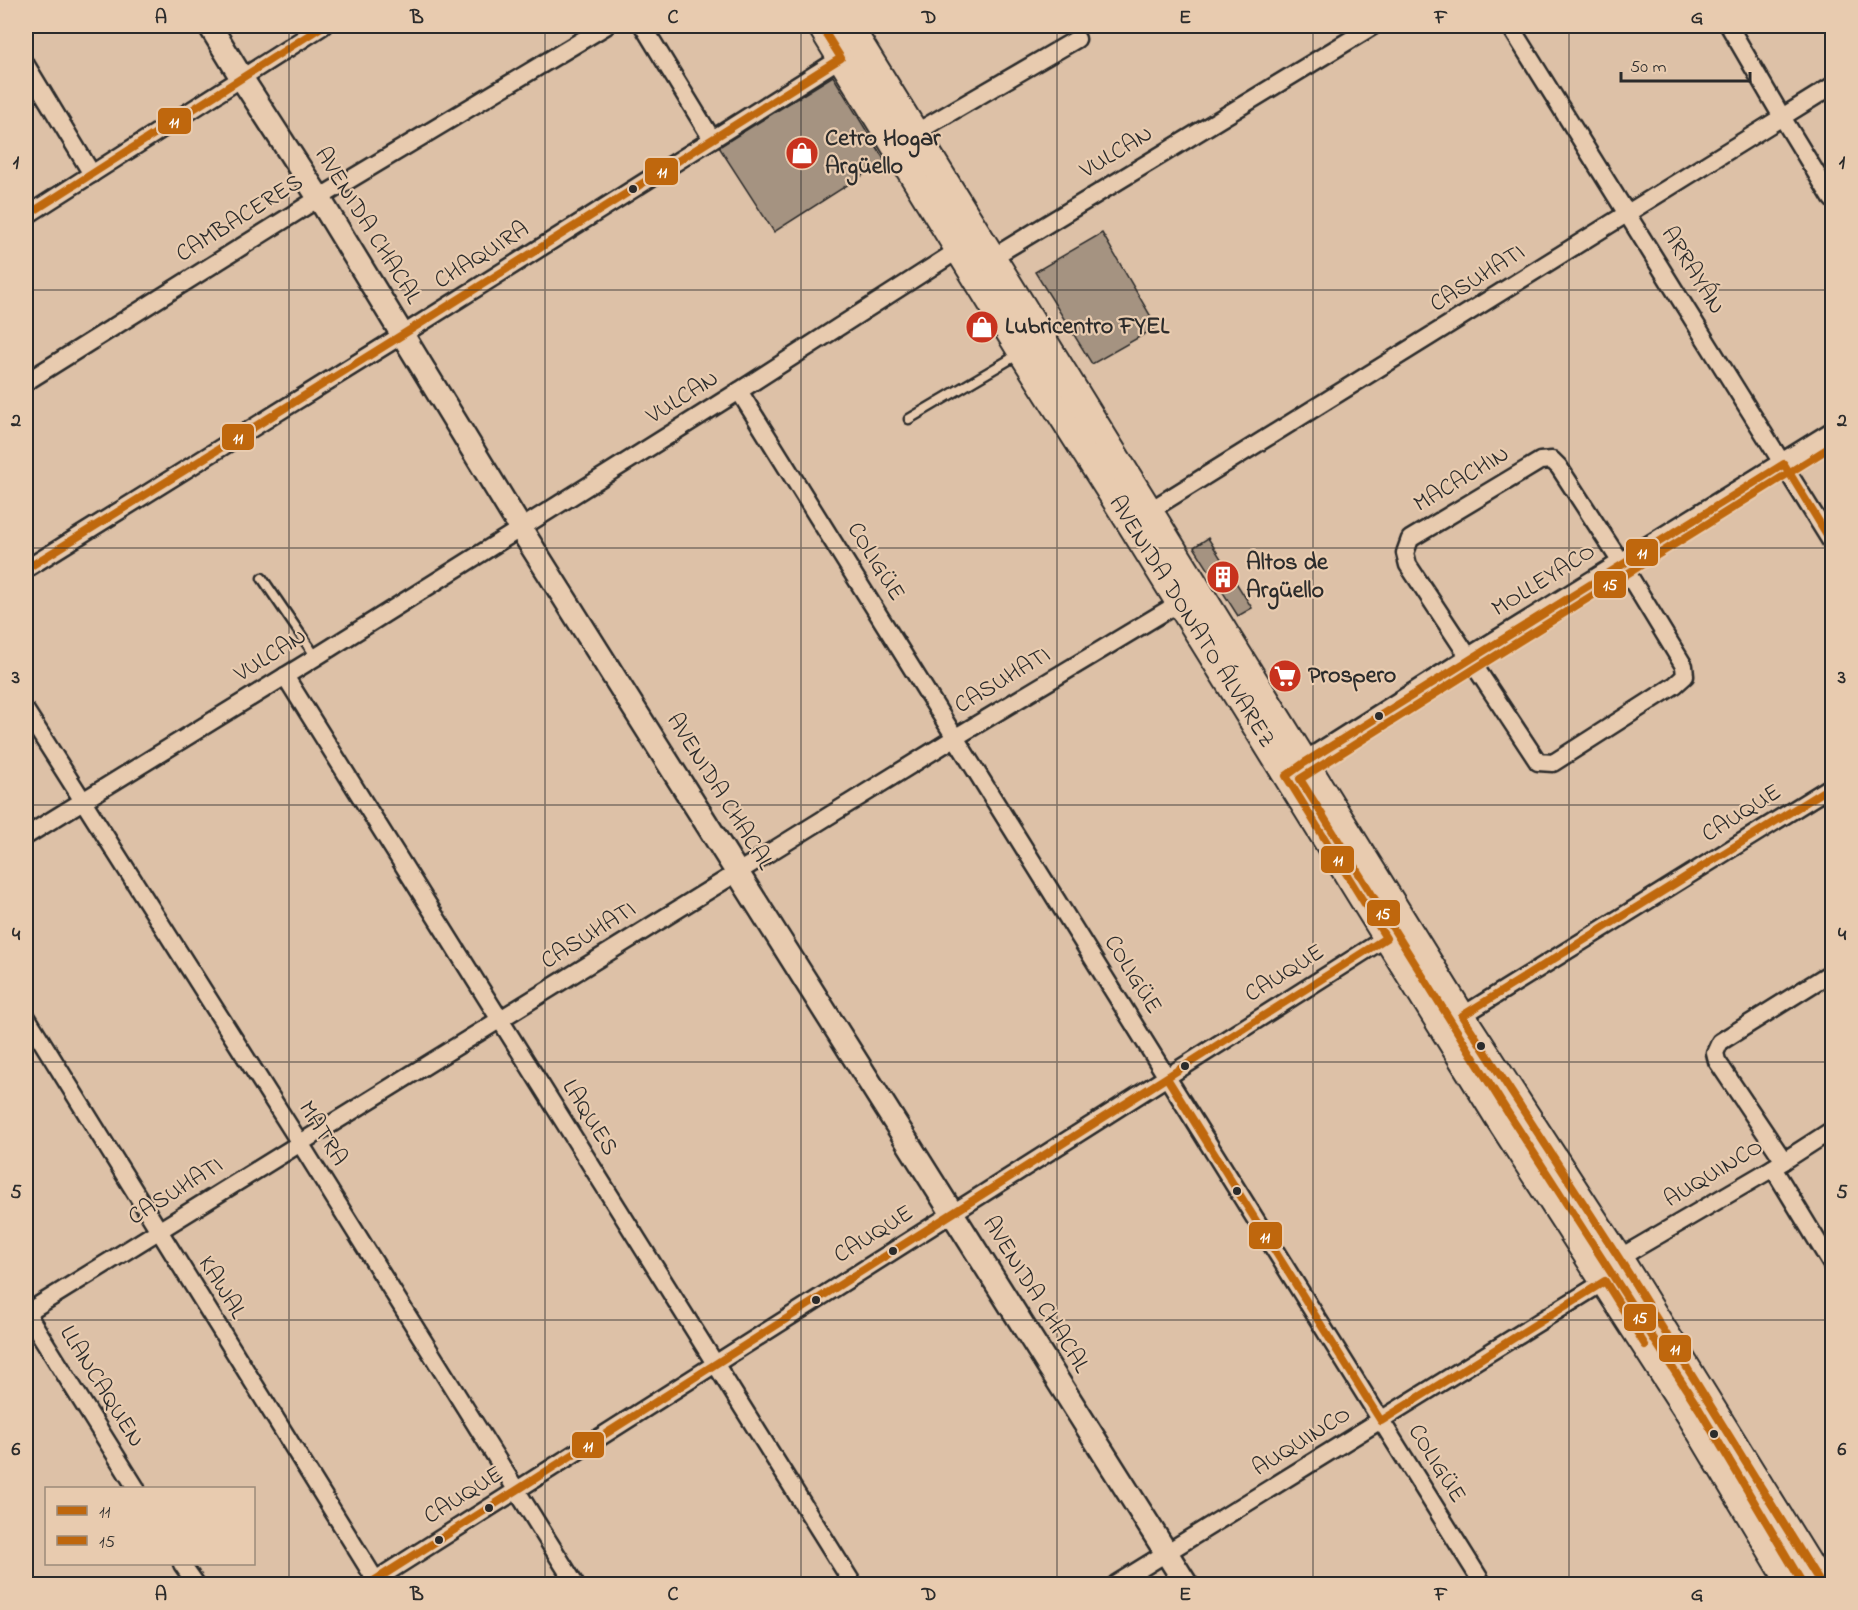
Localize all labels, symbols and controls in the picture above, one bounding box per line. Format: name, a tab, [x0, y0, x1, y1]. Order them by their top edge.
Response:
text: A	[155, 4, 167, 33]
text: B	[409, 4, 424, 33]
text: C	[668, 4, 679, 33]
text: D	[921, 4, 936, 33]
text: E	[1179, 4, 1191, 33]
text: F	[1434, 4, 1448, 33]
text: G	[1691, 4, 1704, 33]
scale bar	[1621, 45, 1750, 83]
text: 50 m	[1630, 55, 1667, 81]
line badge: 11	[157, 107, 192, 135]
text: 11	[169, 111, 180, 135]
street label: VULCAN	[1073, 118, 1160, 189]
place label: Cetro Hogar Argüello	[825, 122, 941, 186]
shop icon: Cetro Hogar Argüello	[784, 135, 820, 171]
street label: AVENIDA CHACAL	[305, 141, 429, 312]
text: 1	[13, 149, 20, 178]
text: 1	[1839, 149, 1846, 178]
line badge: 11	[644, 157, 679, 186]
text: 11	[657, 161, 668, 185]
street label: CAMBACERES	[169, 166, 311, 272]
unlabelled marker	[627, 183, 639, 195]
street label: CHAQUIRA	[428, 213, 536, 299]
street label: ARRAYÁN	[1651, 220, 1733, 322]
street label: CASUHATI	[1424, 236, 1532, 322]
shop icon: Lubricentro FYEL	[964, 309, 1000, 345]
place label: Lubricentro FYEL	[1005, 310, 1170, 345]
street label: VULCAN	[639, 362, 726, 434]
text: 2	[10, 407, 21, 436]
text: 2	[1836, 407, 1847, 436]
line badge: 11	[221, 423, 255, 451]
text: 11	[233, 427, 244, 451]
street label: MACACHIN	[1407, 438, 1517, 522]
street label: AVENIDA DONATO ÁLVAREZ	[1099, 489, 1283, 755]
street label: COLIGÜE	[837, 516, 913, 608]
street label: MOLLEYACO	[1485, 535, 1603, 627]
line badge: 11	[1625, 538, 1659, 567]
text: 11	[1637, 542, 1648, 566]
place label: Altos de Argüello	[1246, 546, 1329, 610]
building icon: Altos de Argüello	[1205, 559, 1241, 595]
line badge: 15	[1593, 570, 1627, 599]
text: 15	[1603, 574, 1618, 598]
street label: VULCAN	[227, 620, 314, 692]
street label: CASUHATI	[948, 639, 1058, 723]
supermarket icon: Prospero	[1267, 658, 1303, 694]
place label: Prospero	[1308, 659, 1396, 694]
text: 3	[11, 664, 20, 693]
text: 3	[1837, 664, 1846, 693]
street label: AVENIDA CHACAL	[657, 707, 781, 878]
unlabelled marker	[1373, 710, 1385, 722]
street label: CAUQUE	[1695, 776, 1789, 852]
line badge: 11	[1320, 845, 1355, 874]
text: 11	[1333, 849, 1344, 873]
street label: CASUHATI	[535, 893, 643, 979]
line badge: 15	[1366, 899, 1401, 927]
text: 15	[1376, 903, 1391, 927]
text: 4	[12, 921, 21, 950]
text: 4	[1838, 921, 1847, 950]
street label: COLIGÜE	[1094, 929, 1170, 1021]
street label: CAUQUE	[1238, 936, 1332, 1012]
unlabelled marker	[1475, 1040, 1487, 1052]
unlabelled marker	[1179, 1060, 1191, 1072]
street label: LAQUES	[552, 1073, 626, 1163]
street label: MATRA	[288, 1095, 356, 1173]
street label: AUQUINCO	[1658, 1131, 1770, 1217]
street label: CASUHATI	[122, 1149, 230, 1235]
text: 5	[10, 1179, 22, 1208]
text: 5	[1836, 1179, 1848, 1208]
unlabelled marker	[1231, 1185, 1243, 1197]
street label: CAUQUE	[827, 1197, 921, 1273]
street label: AVENIDA CHACAL	[973, 1210, 1097, 1381]
line badge: 11	[1248, 1221, 1283, 1250]
text: 11	[1260, 1226, 1271, 1250]
unlabelled marker	[887, 1245, 899, 1257]
street label: KAWAL	[188, 1250, 254, 1326]
unlabelled marker	[810, 1294, 822, 1306]
line badge: 15	[1623, 1303, 1657, 1332]
text: 15	[1633, 1307, 1648, 1331]
street label: LLANCAQUEN	[50, 1319, 152, 1455]
line badge: 11	[1658, 1334, 1692, 1363]
text: 11	[1670, 1338, 1681, 1362]
street label: AUQUINCO	[1246, 1398, 1358, 1486]
street label: COLIGÜE	[1398, 1418, 1474, 1510]
unlabelled marker	[1708, 1428, 1720, 1440]
line badge: 11	[571, 1431, 605, 1459]
text: 11	[583, 1435, 594, 1459]
text: 6	[12, 1436, 21, 1465]
text: 6	[1838, 1436, 1847, 1465]
street label: CAUQUE	[417, 1458, 511, 1534]
legend	[45, 1487, 255, 1565]
text: 11	[99, 1500, 111, 1526]
unlabelled marker	[483, 1502, 495, 1514]
text: 15	[99, 1530, 115, 1556]
unlabelled marker	[433, 1534, 445, 1546]
text: A	[155, 1581, 167, 1610]
text: B	[409, 1581, 424, 1610]
text: C	[668, 1581, 679, 1610]
text: D	[921, 1581, 936, 1610]
text: E	[1179, 1581, 1191, 1610]
text: F	[1434, 1581, 1448, 1610]
text: G	[1691, 1581, 1704, 1610]

